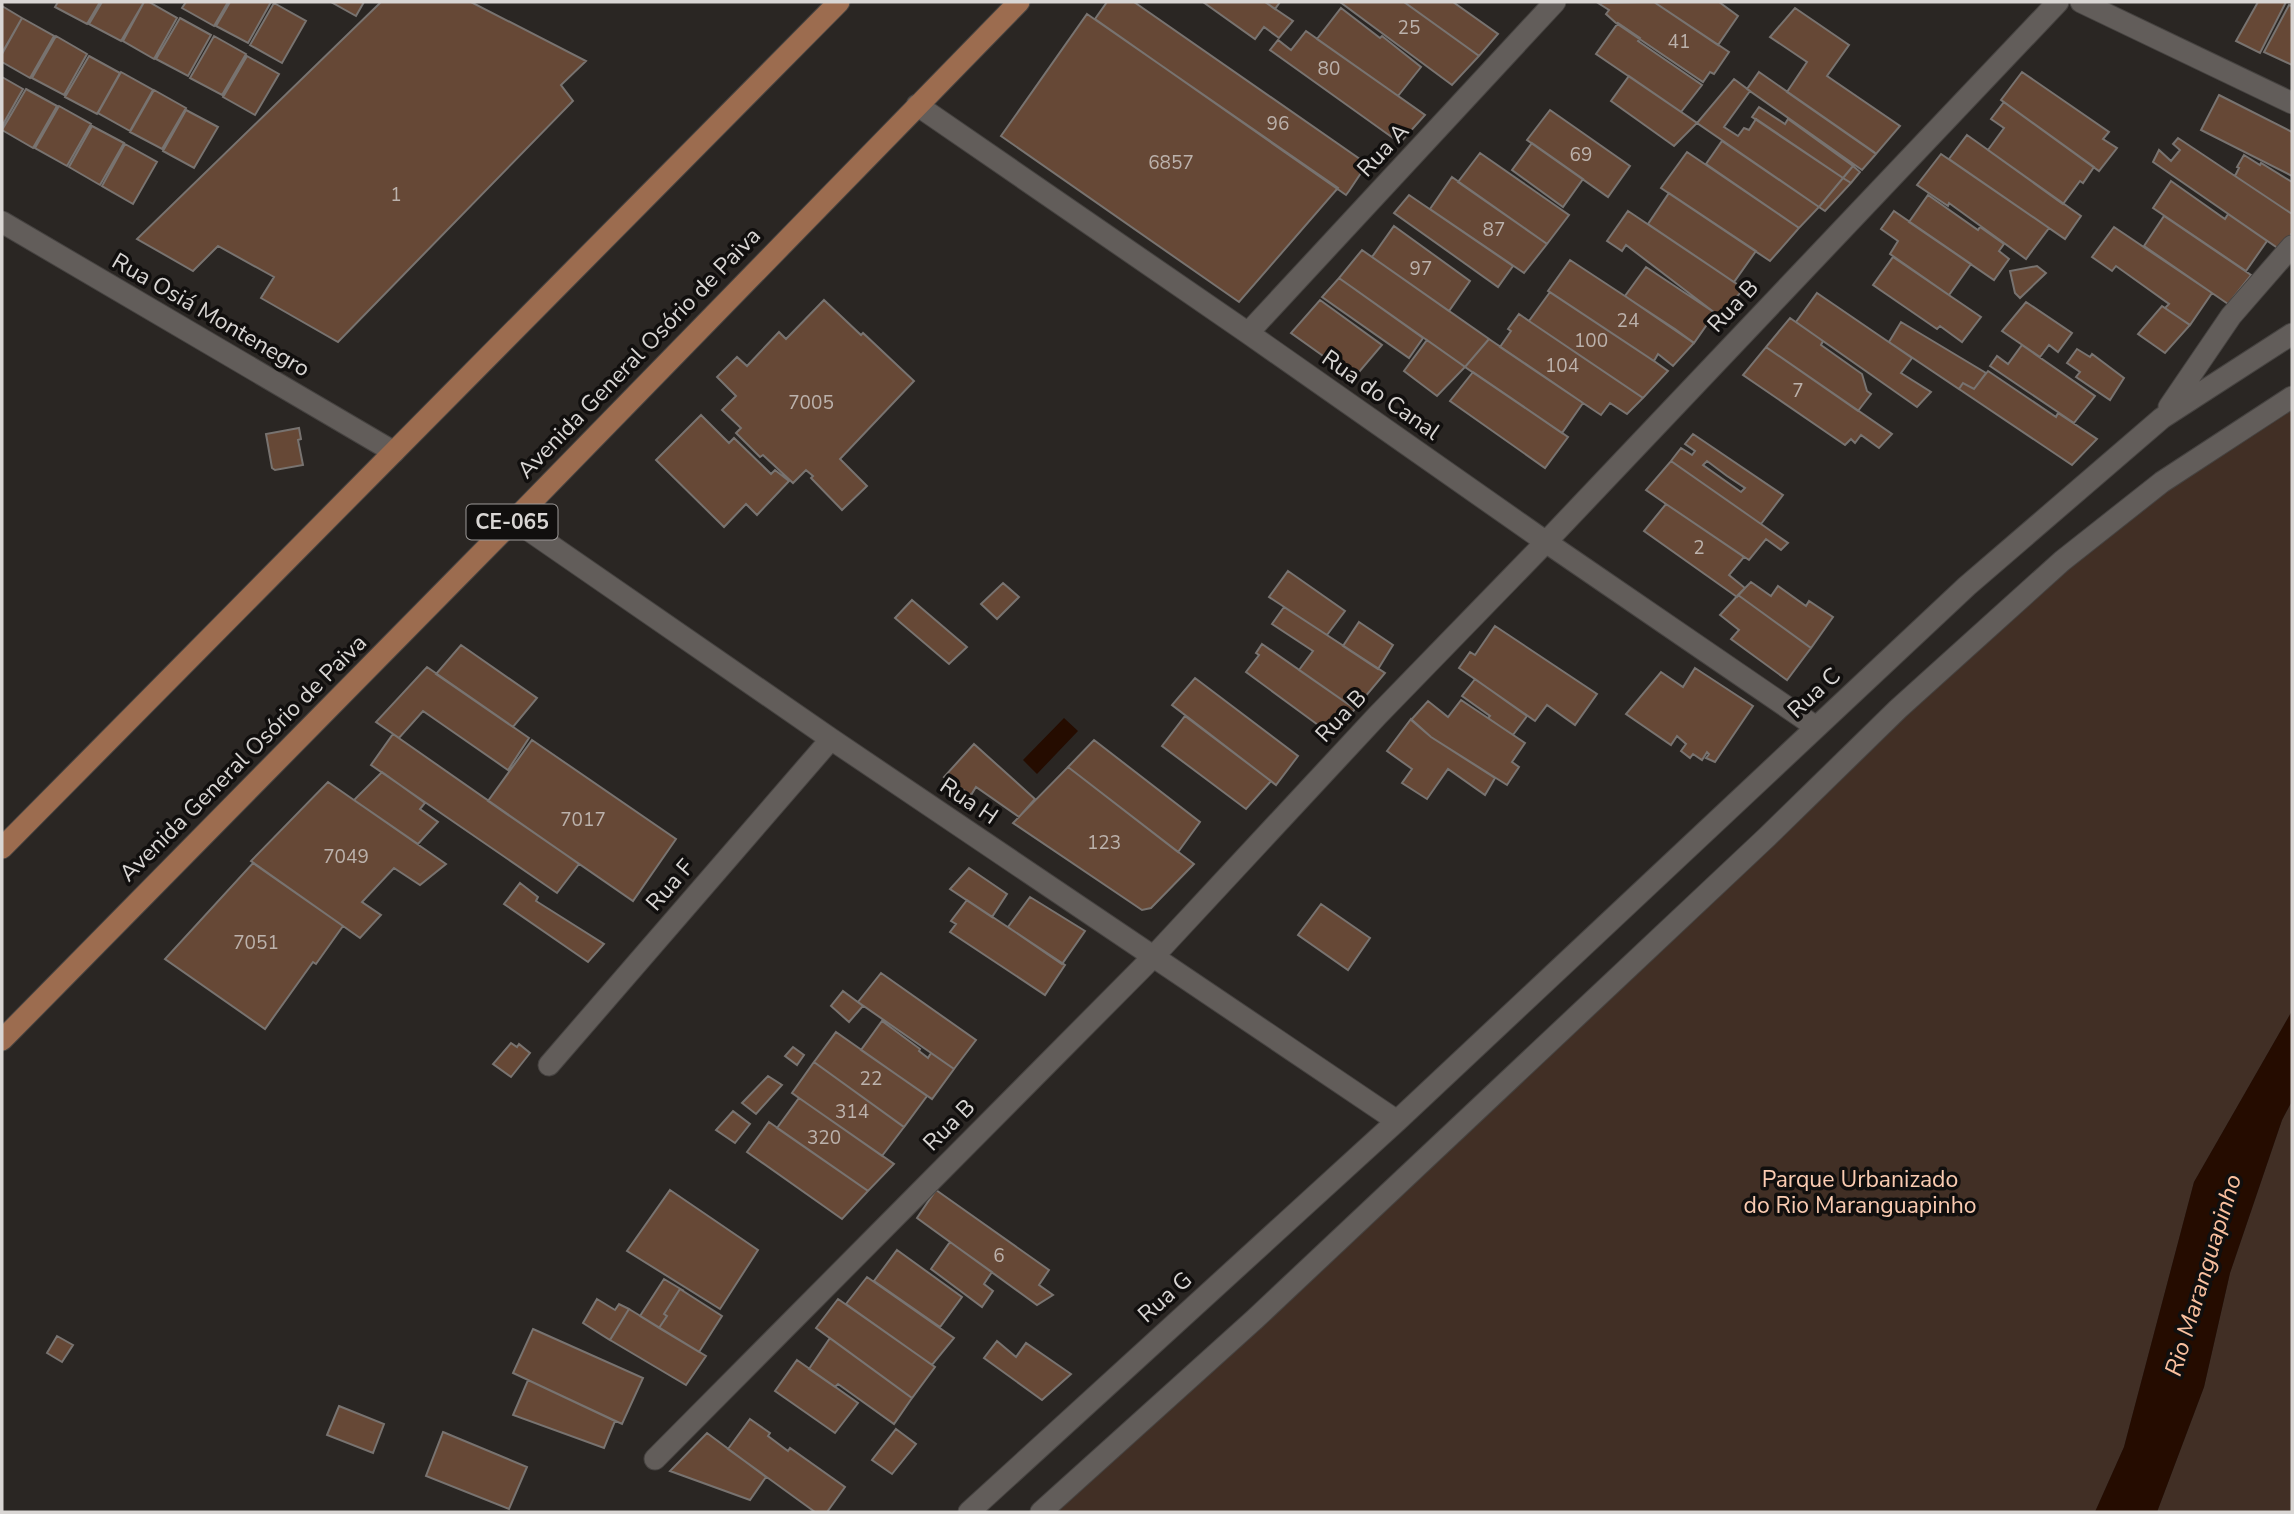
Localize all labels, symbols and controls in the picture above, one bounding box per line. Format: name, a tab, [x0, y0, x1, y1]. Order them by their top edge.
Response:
house number: 25	[1398, 15, 1420, 41]
house number: 41	[1668, 29, 1690, 55]
house number: 80	[1318, 56, 1340, 82]
house number: 96	[1267, 111, 1289, 137]
street label: Rua A	[1350, 116, 1416, 184]
house number: 69	[1570, 142, 1592, 168]
house number: 6857	[1148, 150, 1194, 176]
house number: 1	[390, 182, 402, 208]
house number: 87	[1483, 217, 1505, 243]
street label: Avenida General Osório de Paiva	[510, 221, 768, 485]
street label: Rua Osiá Montenegro	[106, 246, 316, 384]
house number: 97	[1410, 256, 1432, 282]
street label: Rua B	[1701, 273, 1765, 339]
house number: 24	[1617, 308, 1639, 334]
house number: 100	[1574, 328, 1608, 354]
street label: Rua do Canal	[1316, 343, 1447, 447]
house number: 104	[1545, 353, 1579, 379]
house number: 7	[1792, 378, 1804, 404]
house number: 7005	[788, 390, 834, 416]
road number: CE-065	[466, 504, 558, 540]
house number: 2	[1693, 535, 1705, 561]
street label: Avenida General Osório de Paiva	[113, 628, 373, 888]
street label: Rua C	[1781, 661, 1847, 725]
street label: Rua B	[1309, 683, 1373, 749]
street label: Rua H	[934, 770, 1004, 832]
house number: 7017	[560, 807, 606, 833]
house number: 123	[1087, 830, 1121, 856]
house number: 7049	[323, 844, 369, 870]
street label: Rua F	[639, 852, 701, 917]
house number: 7051	[233, 930, 279, 956]
house number: 22	[860, 1066, 882, 1092]
street label: Rua B	[916, 1092, 982, 1158]
house number: 314	[835, 1099, 869, 1125]
house number: 320	[807, 1125, 841, 1151]
park label: Parque Urbanizado do Rio Maranguapinho	[1744, 1164, 1977, 1221]
water label: Rio Maranguapinho	[2157, 1170, 2249, 1380]
house number: 6	[993, 1243, 1005, 1269]
street label: Rua G	[1131, 1264, 1199, 1330]

